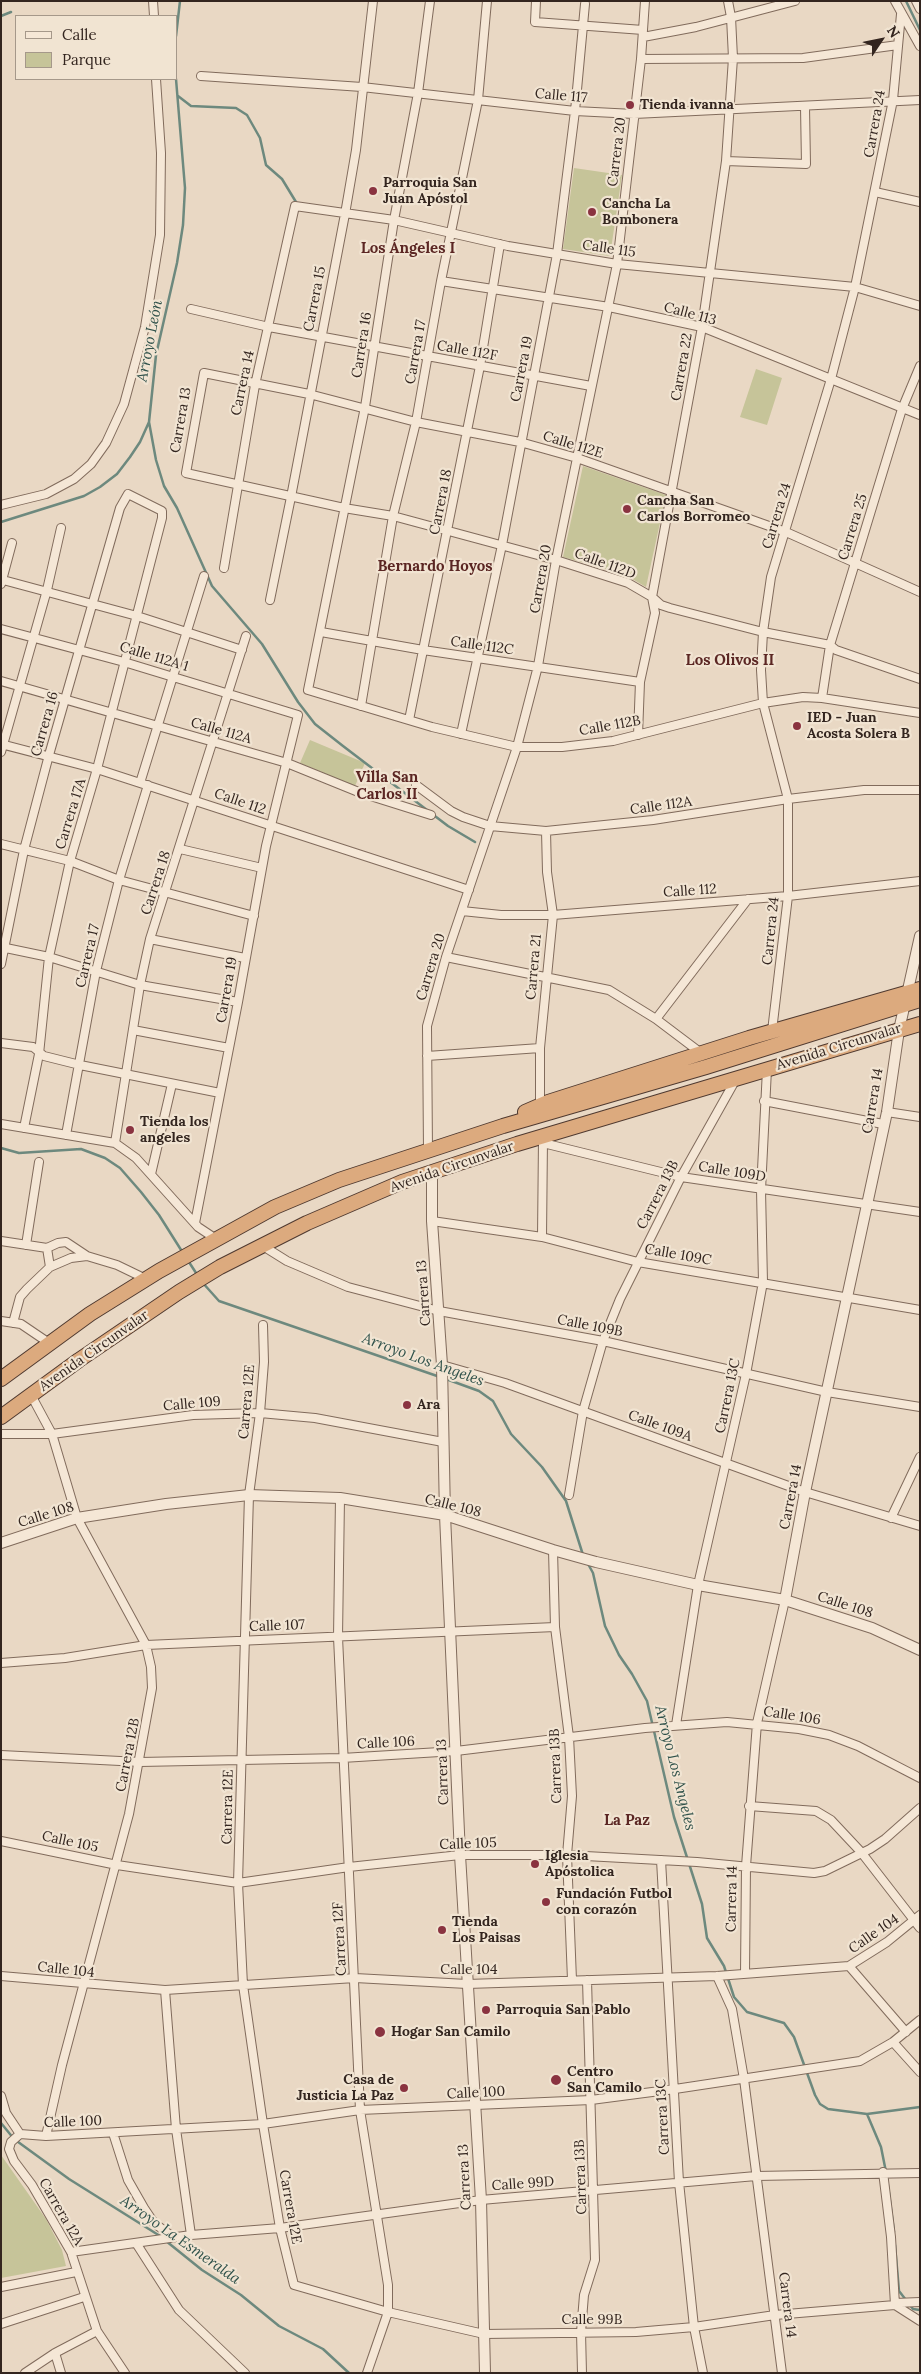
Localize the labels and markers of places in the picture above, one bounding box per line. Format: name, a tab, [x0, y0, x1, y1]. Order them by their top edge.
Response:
place label: Tienda ivanna	[640, 97, 734, 113]
marker: Tienda ivanna	[624, 99, 636, 111]
place label: Parroquia San Juan Apóstol	[383, 175, 477, 208]
marker: Parroquia San Juan Apóstol	[367, 185, 379, 197]
place label: Cancha La Bombonera	[602, 196, 678, 228]
marker: Cancha La Bombonera	[586, 206, 598, 218]
place label: Cancha San Carlos Borromeo	[637, 493, 750, 526]
marker: Cancha San Carlos Borromeo	[621, 503, 633, 515]
place label: IED - Juan Acosta Solera B	[807, 710, 910, 742]
marker: IED - Juan Acosta Solera B	[791, 720, 803, 732]
place label: Tienda los angeles	[140, 1114, 209, 1146]
marker: Tienda los angeles	[124, 1124, 136, 1136]
place label: Ara	[417, 1397, 440, 1413]
marker: Ara	[401, 1399, 413, 1411]
place label: Iglesia Apóstolica	[545, 1848, 614, 1880]
marker: Iglesia Apóstolica	[529, 1858, 541, 1870]
place label: Fundación Futbol con corazón	[556, 1886, 672, 1918]
marker: Fundación Futbol con corazón	[540, 1896, 552, 1908]
place label: Tienda Los Paisas	[452, 1914, 520, 1946]
marker: Tienda Los Paisas	[436, 1924, 448, 1936]
place label: Parroquia San Pablo	[496, 2002, 630, 2018]
marker: Parroquia San Pablo	[480, 2004, 492, 2016]
place label: Hogar San Camilo	[391, 2024, 510, 2040]
marker: Hogar San Camilo	[373, 2025, 387, 2039]
place label: Centro San Camilo	[567, 2064, 642, 2096]
place label: Casa de Justicia La Paz	[297, 2072, 394, 2104]
marker: Centro San Camilo	[549, 2073, 563, 2087]
marker: Casa de Justicia La Paz	[398, 2082, 410, 2094]

